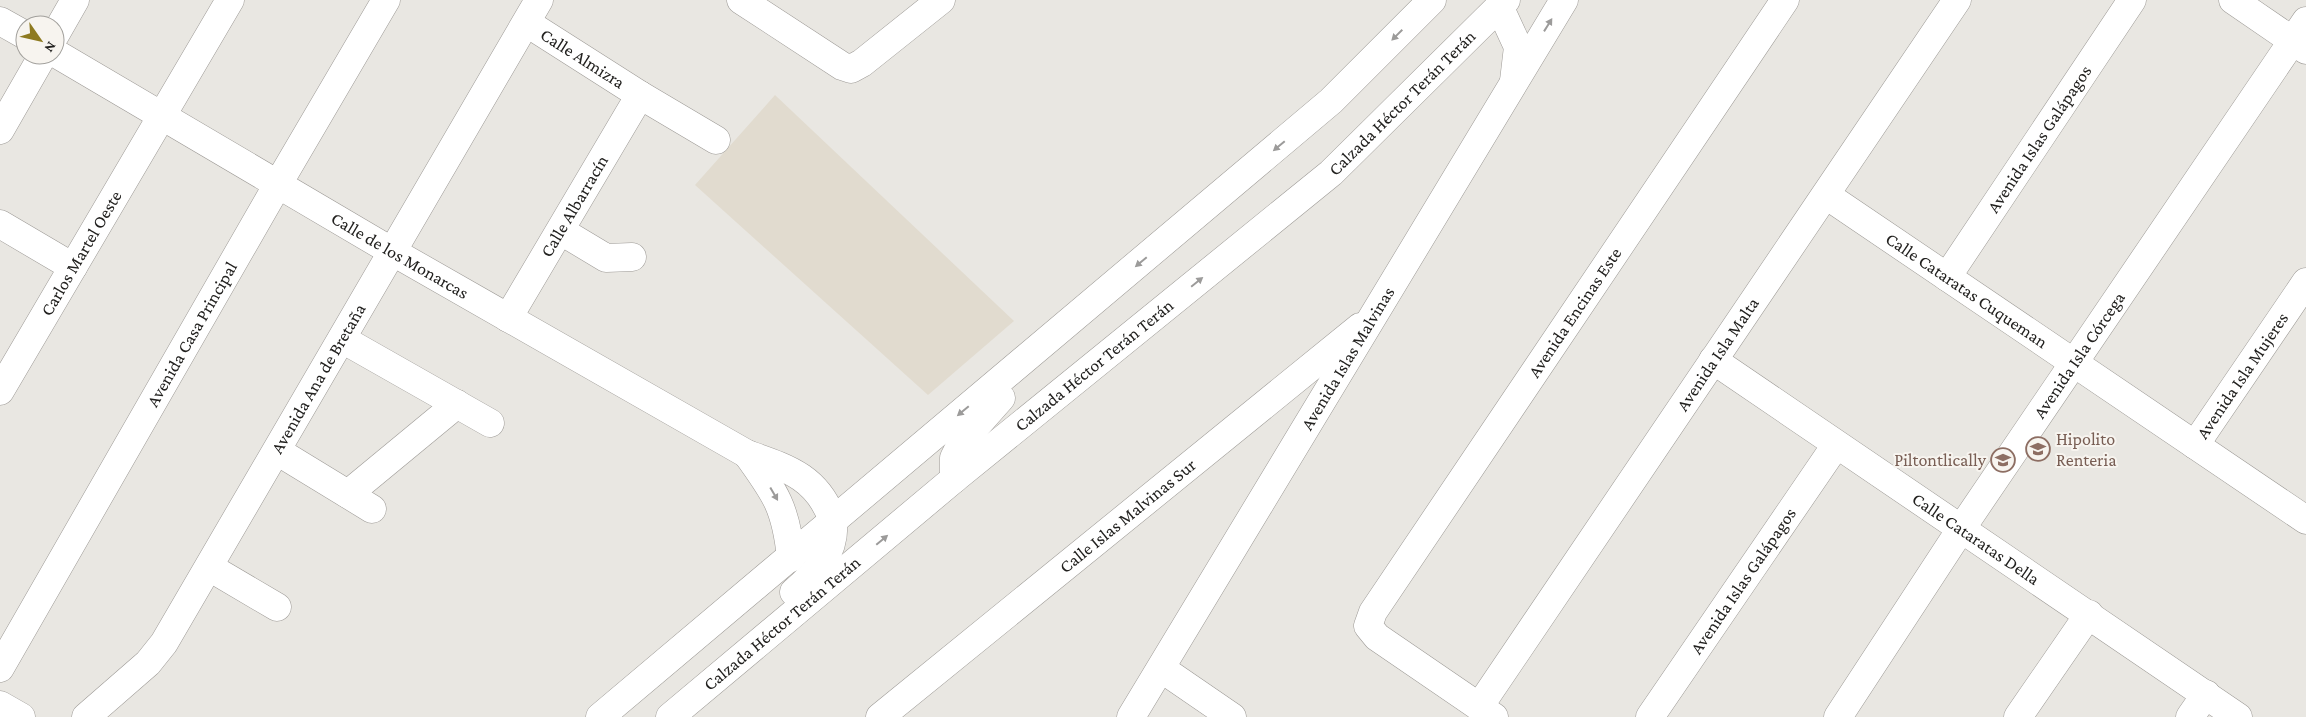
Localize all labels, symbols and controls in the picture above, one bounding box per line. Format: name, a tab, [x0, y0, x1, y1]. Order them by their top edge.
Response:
north arrow	[15, 15, 65, 65]
one-way arrow	[1543, 19, 1553, 32]
street label: Calle Almizra	[537, 24, 628, 93]
street label: Calzada Héctor Terán Terán	[1325, 26, 1480, 180]
one-way arrow	[1392, 28, 1404, 40]
text: N	[41, 39, 60, 56]
street label: Avenida Islas Galápagos	[1983, 62, 2096, 216]
one-way arrow	[1273, 140, 1286, 151]
street label: Calle Albarracín	[536, 151, 612, 261]
street label: Carlos Martel Oeste	[37, 187, 126, 319]
street label: Calle de los Monarcas	[328, 208, 472, 303]
street label: Calle Cataratas Cuqueman	[1882, 228, 2052, 352]
street label: Avenida Encinas Este	[1524, 244, 1626, 381]
one-way arrow	[1135, 256, 1148, 267]
street label: Avenida Casa Principal	[142, 258, 241, 410]
one-way arrow	[1190, 276, 1203, 287]
street label: Avenida Islas Malvinas	[1297, 283, 1398, 434]
street label: Avenida Isla Córcega	[2029, 288, 2129, 422]
street label: Avenida Isla Malta	[1672, 294, 1763, 415]
street label: Calzada Héctor Terán Terán	[1011, 295, 1178, 435]
street label: Avenida Ana de Bretaña	[267, 300, 370, 457]
street label: Avenida Isla Mujeres	[2192, 309, 2292, 443]
one-way arrow	[957, 406, 970, 417]
place label: Hipolito Renteria	[2056, 429, 2117, 470]
school or university icon: Hipolito Renteria	[2025, 436, 2051, 462]
school or university icon: Piltontlically	[1990, 447, 2016, 473]
place label: Piltontlically	[1894, 450, 1987, 470]
street label: Calle Islas Malvinas Sur	[1055, 454, 1200, 577]
one-way arrow	[770, 488, 779, 501]
street label: Calle Cataratas Della	[1909, 489, 2043, 589]
street label: Avenida Islas Galápagos	[1686, 504, 1800, 658]
one-way arrow	[875, 534, 888, 545]
street label: Calzada Héctor Terán Terán	[700, 552, 864, 695]

